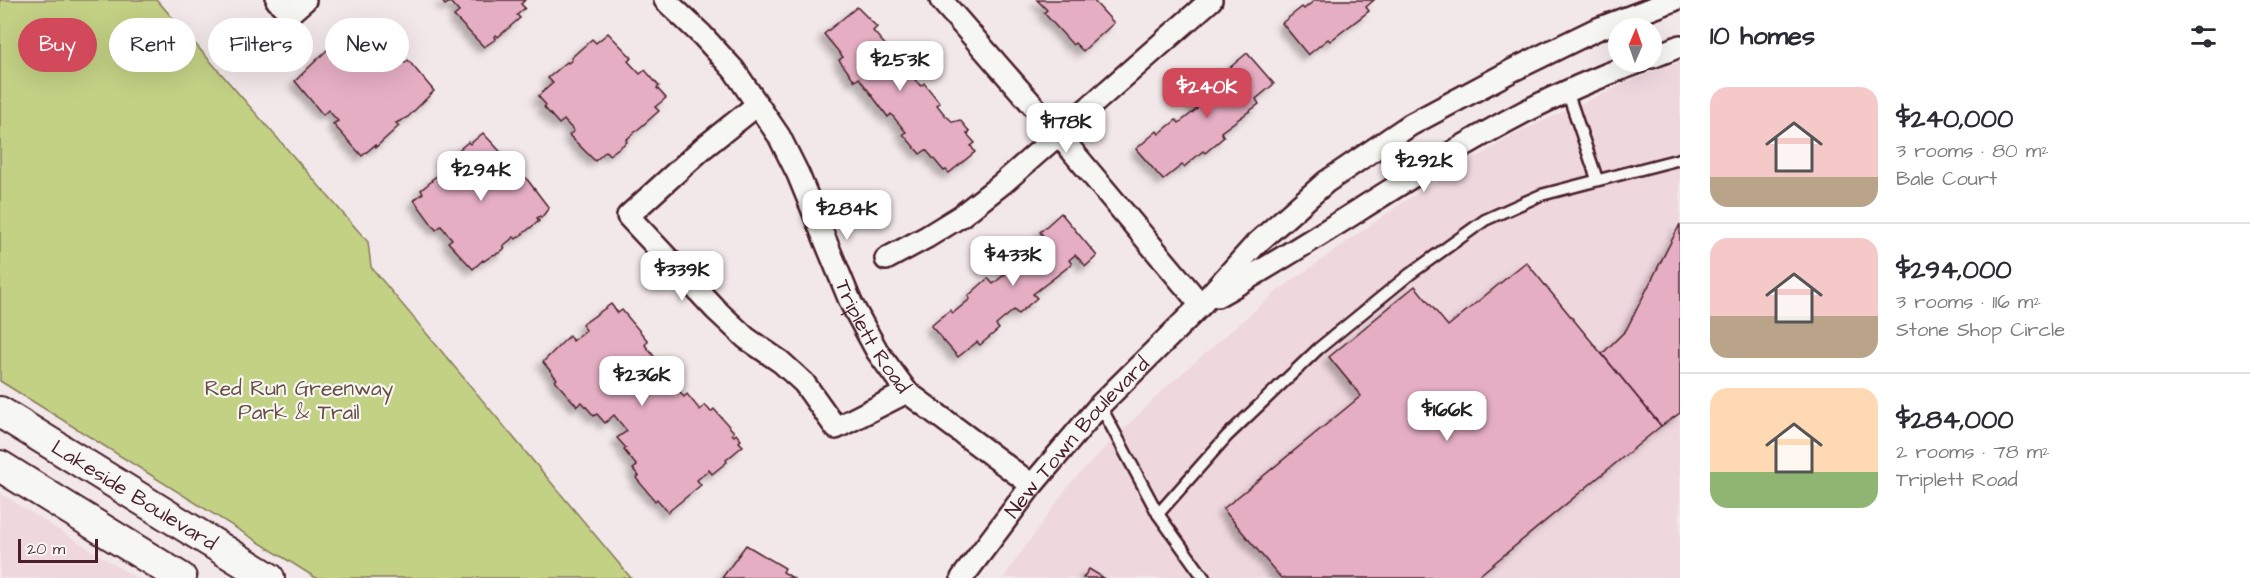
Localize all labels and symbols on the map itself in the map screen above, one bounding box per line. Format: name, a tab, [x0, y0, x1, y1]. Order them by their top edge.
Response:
north arrow	[1608, 18, 1662, 72]
pin: $253K	[858, 41, 942, 92]
pin: $240K	[1165, 68, 1249, 119]
pin: $178K	[1024, 103, 1108, 154]
pin: $292K	[1382, 142, 1466, 193]
pin: $294K	[439, 151, 523, 202]
pin: $284K	[805, 190, 889, 241]
pin: $433K	[971, 236, 1055, 287]
pin: $339K	[640, 251, 724, 302]
street label: Triplett Road	[828, 275, 918, 399]
street label: New Town Boulevard	[998, 349, 1156, 524]
pin: $236K	[600, 356, 684, 407]
park label: Red Run Greenway Park & Trail	[205, 374, 394, 427]
pin: $166K	[1405, 391, 1489, 442]
street label: Lakeside Boulevard	[46, 433, 223, 557]
scale bar	[18, 536, 98, 564]

